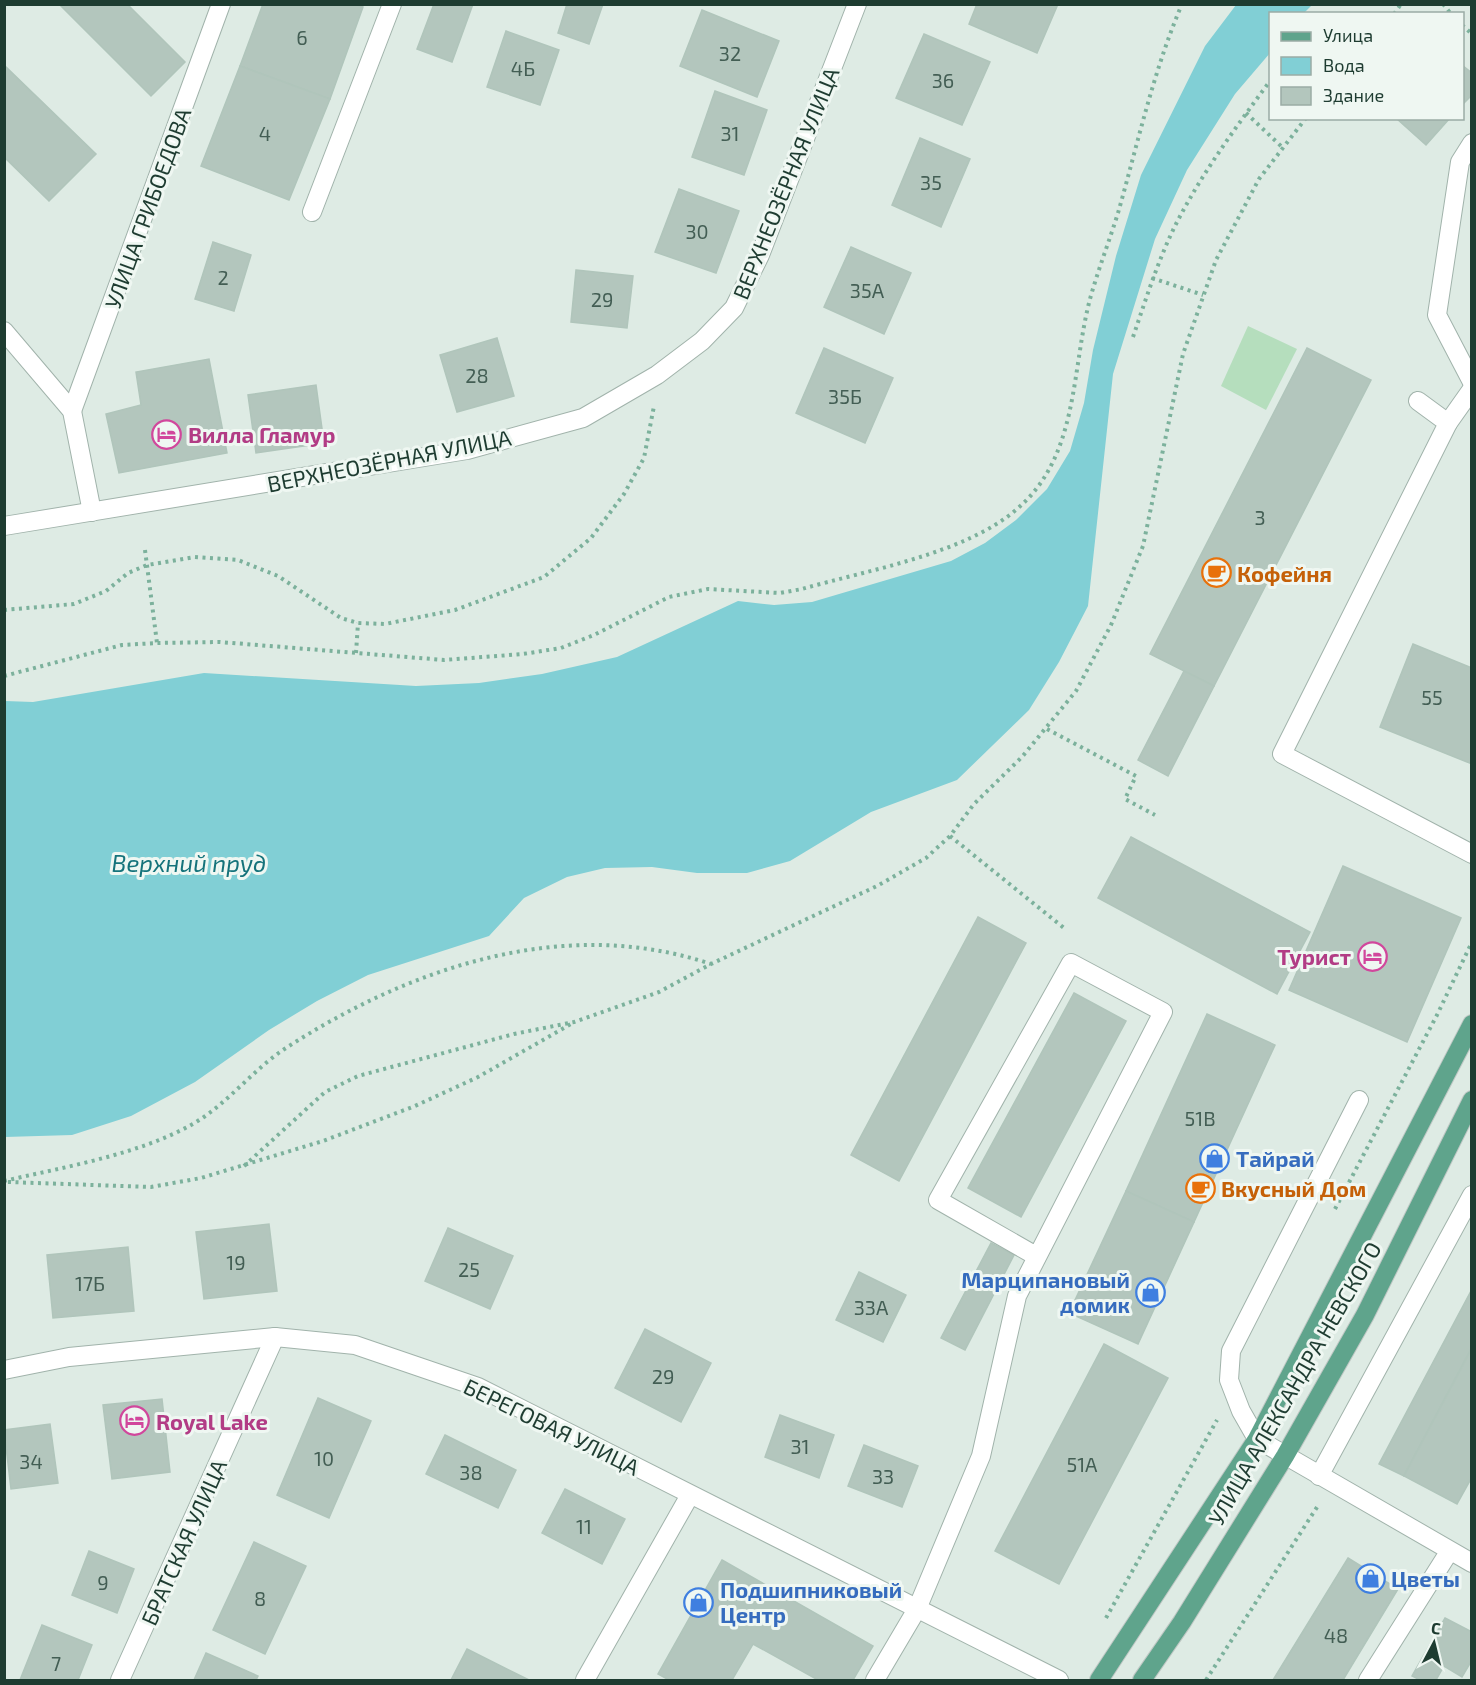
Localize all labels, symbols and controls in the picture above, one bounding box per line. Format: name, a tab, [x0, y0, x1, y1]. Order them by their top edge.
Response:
legend	[1269, 12, 1464, 120]
text: Улица	[1323, 24, 1373, 46]
house number: 6	[296, 25, 308, 49]
house number: 32	[719, 41, 741, 65]
text: Вода	[1323, 54, 1365, 76]
house number: 4Б	[511, 56, 535, 80]
street label: ВЕРХНЕОЗЁРНАЯ УЛИЦА	[727, 63, 844, 303]
house number: 36	[932, 68, 954, 92]
text: Здание	[1323, 84, 1384, 106]
street label: УЛИЦА ГРИБОЕДОВА	[99, 104, 196, 312]
house number: 4	[259, 121, 271, 145]
house number: 31	[720, 121, 740, 145]
house number: 35	[920, 170, 942, 194]
house number: 30	[685, 219, 709, 243]
house number: 2	[217, 265, 229, 289]
house number: 35А	[850, 278, 885, 302]
house number: 29	[591, 287, 613, 311]
house number: 28	[465, 363, 489, 387]
house number: 35Б	[828, 384, 862, 408]
hotel icon: Вилла Гламур	[151, 418, 183, 450]
place label: Вилла Гламур	[188, 421, 336, 447]
street label: ВЕРХНЕОЗЁРНАЯ УЛИЦА	[265, 424, 513, 496]
house number: 3	[1254, 505, 1266, 529]
cafe icon: Кофейня	[1200, 557, 1232, 589]
place label: Кофейня	[1237, 560, 1332, 586]
house number: 55	[1421, 685, 1443, 709]
water label: Верхний пруд	[112, 848, 266, 877]
hotel icon: Турист	[1356, 940, 1388, 972]
place label: Турист	[1277, 943, 1351, 969]
house number: 51В	[1184, 1106, 1216, 1130]
shop icon: Тайрай	[1199, 1142, 1231, 1174]
place label: Тайрай	[1236, 1145, 1315, 1171]
cafe icon: Вкусный Дом	[1184, 1172, 1216, 1204]
place label: Вкусный Дом	[1221, 1175, 1366, 1201]
street label: УЛИЦА АЛЕКСАНДРА НЕВСКОГО	[1202, 1237, 1386, 1529]
house number: 19	[226, 1250, 246, 1274]
house number: 25	[458, 1257, 480, 1281]
place label: Марципановый домик	[961, 1266, 1130, 1317]
house number: 17Б	[75, 1271, 105, 1295]
shop icon: Марципановый домик	[1135, 1276, 1167, 1308]
house number: 33А	[854, 1295, 889, 1319]
house number: 29	[652, 1364, 674, 1388]
street label: БЕРЕГОВАЯ УЛИЦА	[460, 1372, 644, 1480]
hotel icon: Royal Lake	[119, 1405, 151, 1437]
place label: Royal Lake	[156, 1408, 268, 1435]
house number: 31	[790, 1434, 810, 1458]
house number: 10	[314, 1446, 334, 1470]
house number: 34	[19, 1449, 43, 1473]
house number: 51А	[1066, 1452, 1098, 1476]
street label: БРАТСКАЯ УЛИЦА	[135, 1455, 231, 1629]
house number: 38	[459, 1460, 483, 1484]
house number: 33	[872, 1464, 894, 1488]
house number: 11	[576, 1514, 592, 1538]
shop icon: Цветы	[1354, 1562, 1386, 1594]
place label: Цветы	[1391, 1565, 1460, 1591]
house number: 9	[97, 1570, 109, 1594]
place label: Подшипниковый Центр	[720, 1576, 902, 1627]
house number: 8	[254, 1586, 266, 1610]
shop icon: Подшипниковый Центр	[683, 1586, 715, 1618]
north arrow	[1404, 1613, 1464, 1673]
text: С	[1430, 1618, 1442, 1638]
house number: 48	[1324, 1623, 1348, 1647]
house number: 7	[51, 1651, 61, 1675]

